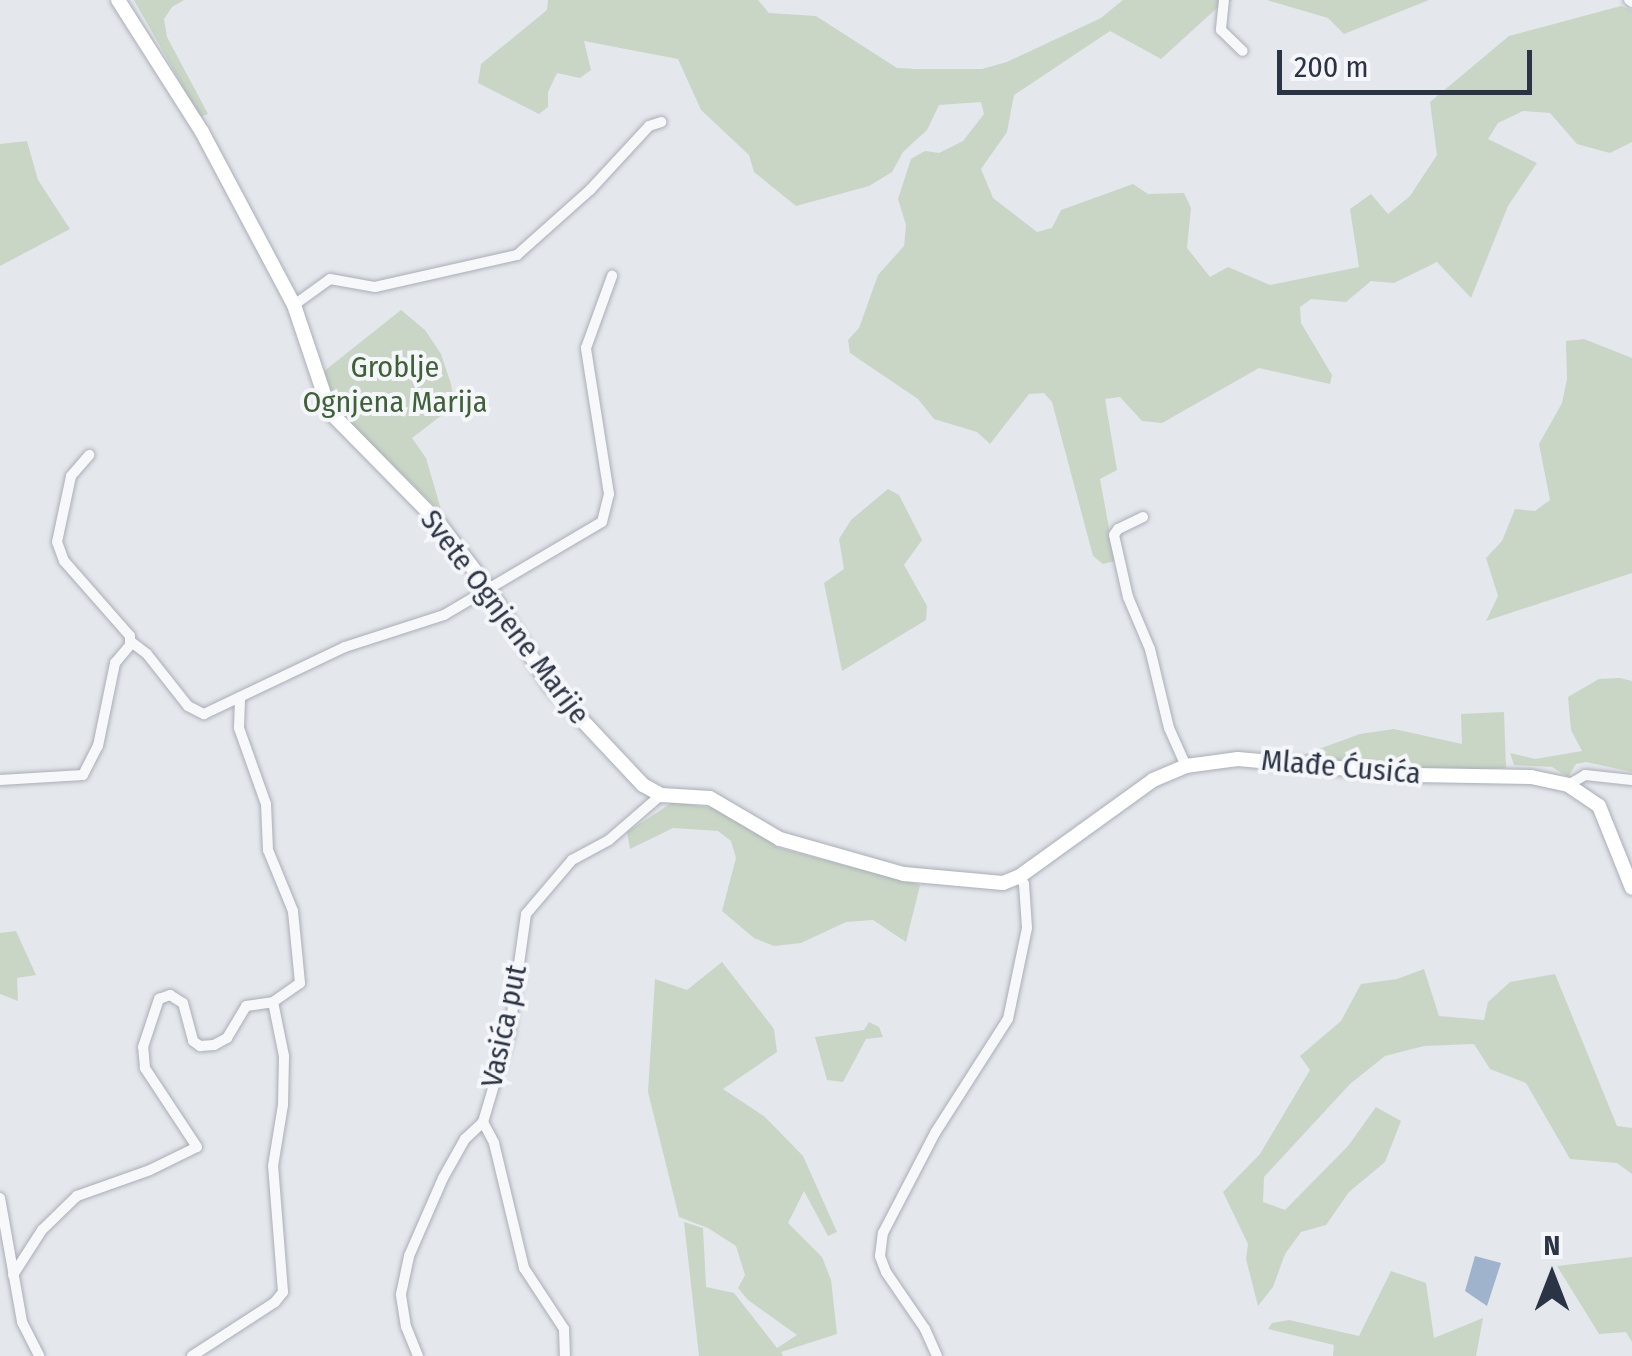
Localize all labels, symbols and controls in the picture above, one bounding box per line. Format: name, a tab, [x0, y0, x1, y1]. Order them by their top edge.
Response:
scale bar	[1282, 30, 1537, 92]
text: 200 m	[1294, 49, 1369, 85]
park label: Groblje Ognjena Marija	[302, 349, 488, 420]
street label: Svete Ognjene Marije	[413, 503, 597, 731]
street label: Mlađe Ćusića	[1260, 742, 1422, 792]
street label: Vasića put	[473, 961, 535, 1091]
north arrow	[1502, 1226, 1602, 1326]
text: N	[1544, 1229, 1560, 1262]

